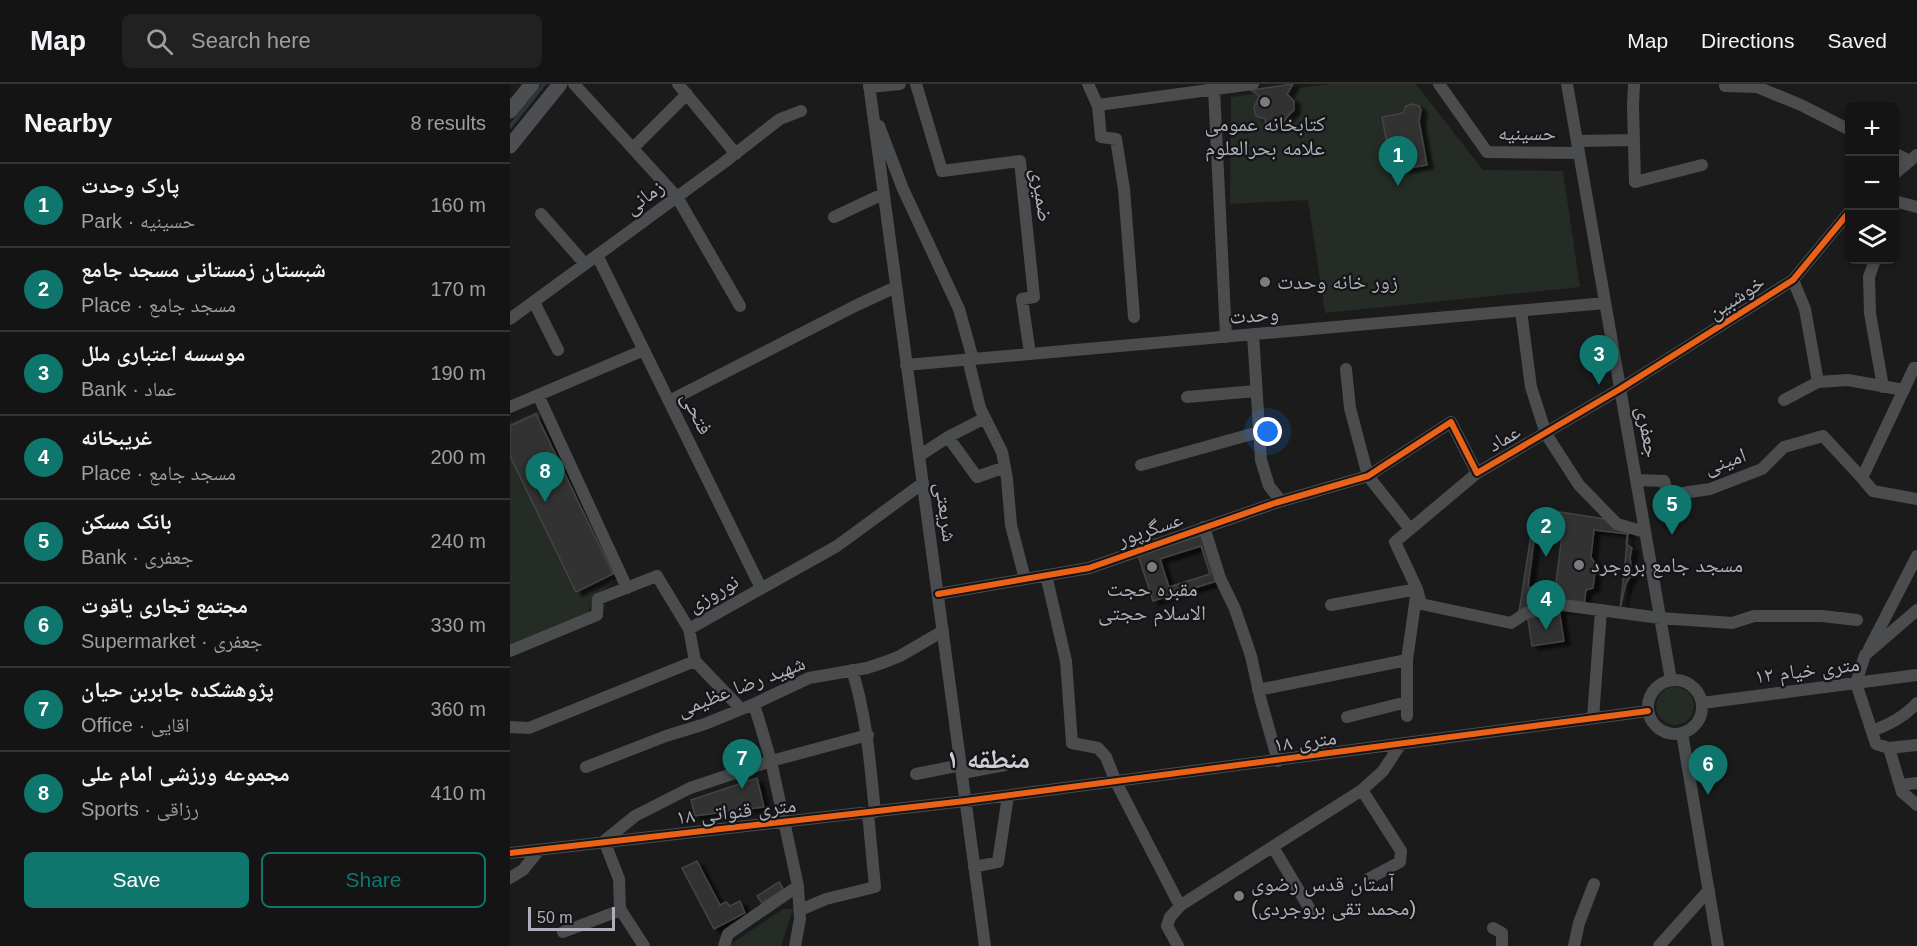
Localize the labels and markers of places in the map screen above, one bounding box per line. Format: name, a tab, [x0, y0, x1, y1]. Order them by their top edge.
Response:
marker: کتابخانه عمومی علامه بحرالعلوم	[1258, 95, 1272, 109]
place label: کتابخانه عمومی علامه بحرالعلوم	[1205, 112, 1326, 162]
pin: 1	[1378, 136, 1418, 186]
place label: زور خانه وحدت	[1277, 270, 1398, 293]
marker: زور خانه وحدت	[1258, 275, 1272, 289]
pin: 3	[1580, 336, 1618, 385]
pin: 8	[525, 452, 564, 502]
pin: 5	[1652, 486, 1692, 535]
pin: 2	[1526, 508, 1566, 557]
place label: مسجد جامع بروجرد	[1591, 553, 1743, 578]
marker: مسجد جامع بروجرد	[1572, 558, 1586, 572]
marker: مقبره حجت الاسلام حجتی	[1145, 560, 1159, 574]
place label: مقبره حجت الاسلام حجتی	[1098, 577, 1206, 627]
pin: 4	[1526, 580, 1566, 630]
pin: 7	[722, 740, 762, 789]
pin: 6	[1688, 746, 1728, 795]
place label: آستان قدس رضوی (محمد تقی بروجردی)	[1251, 872, 1416, 921]
marker: آستان قدس رضوی (محمد تقی بروجردی)	[1232, 889, 1246, 903]

